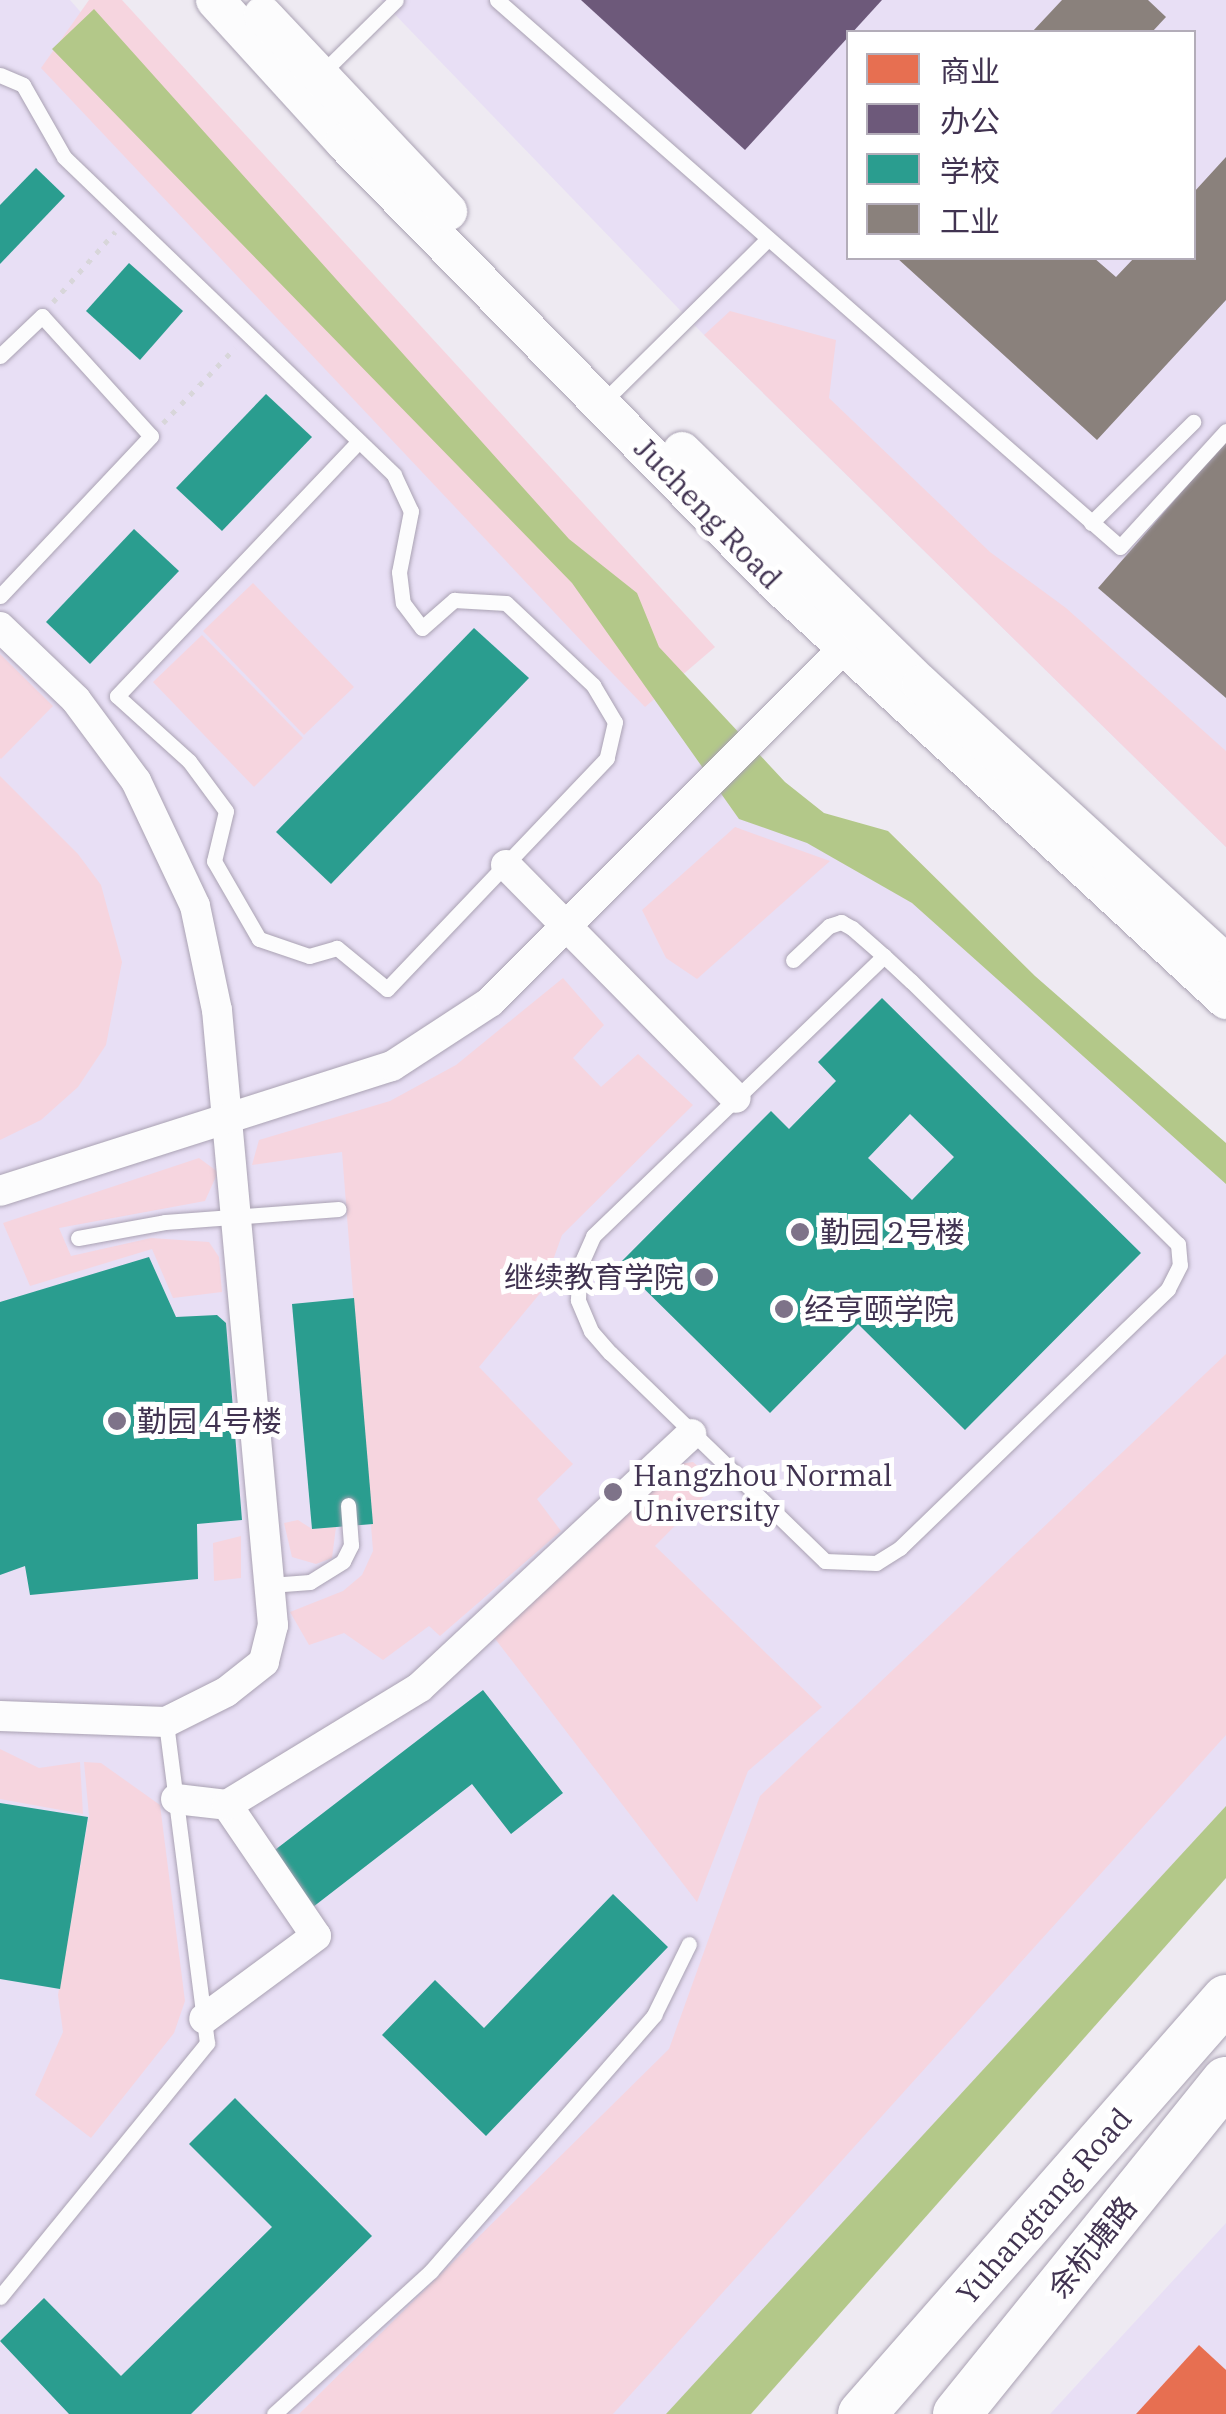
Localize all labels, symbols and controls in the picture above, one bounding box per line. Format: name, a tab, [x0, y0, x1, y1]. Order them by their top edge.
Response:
legend	[846, 30, 1196, 260]
text: 商业	[940, 51, 1000, 90]
text: 办公	[940, 101, 1000, 140]
text: 学校	[940, 151, 1000, 190]
text: 工业	[940, 201, 1000, 240]
street label: Jucheng Road	[627, 430, 789, 596]
place label: 勤园 2号楼	[820, 1214, 965, 1250]
marker: 勤园 2号楼	[789, 1221, 811, 1243]
place label: 继续教育学院	[504, 1259, 684, 1295]
marker: 继续教育学院	[693, 1266, 715, 1288]
place label: 经亨颐学院	[804, 1291, 954, 1327]
marker: 经亨颐学院	[773, 1298, 795, 1320]
place label: 勤园 4号楼	[137, 1403, 282, 1439]
marker: 勤园 4号楼	[106, 1410, 128, 1432]
place label: Hangzhou Normal University	[633, 1457, 892, 1528]
marker: Hangzhou Normal University	[602, 1481, 624, 1503]
street label: Yuhangtang Road	[949, 2101, 1139, 2311]
street label: 余杭塘路	[1040, 2189, 1144, 2305]

